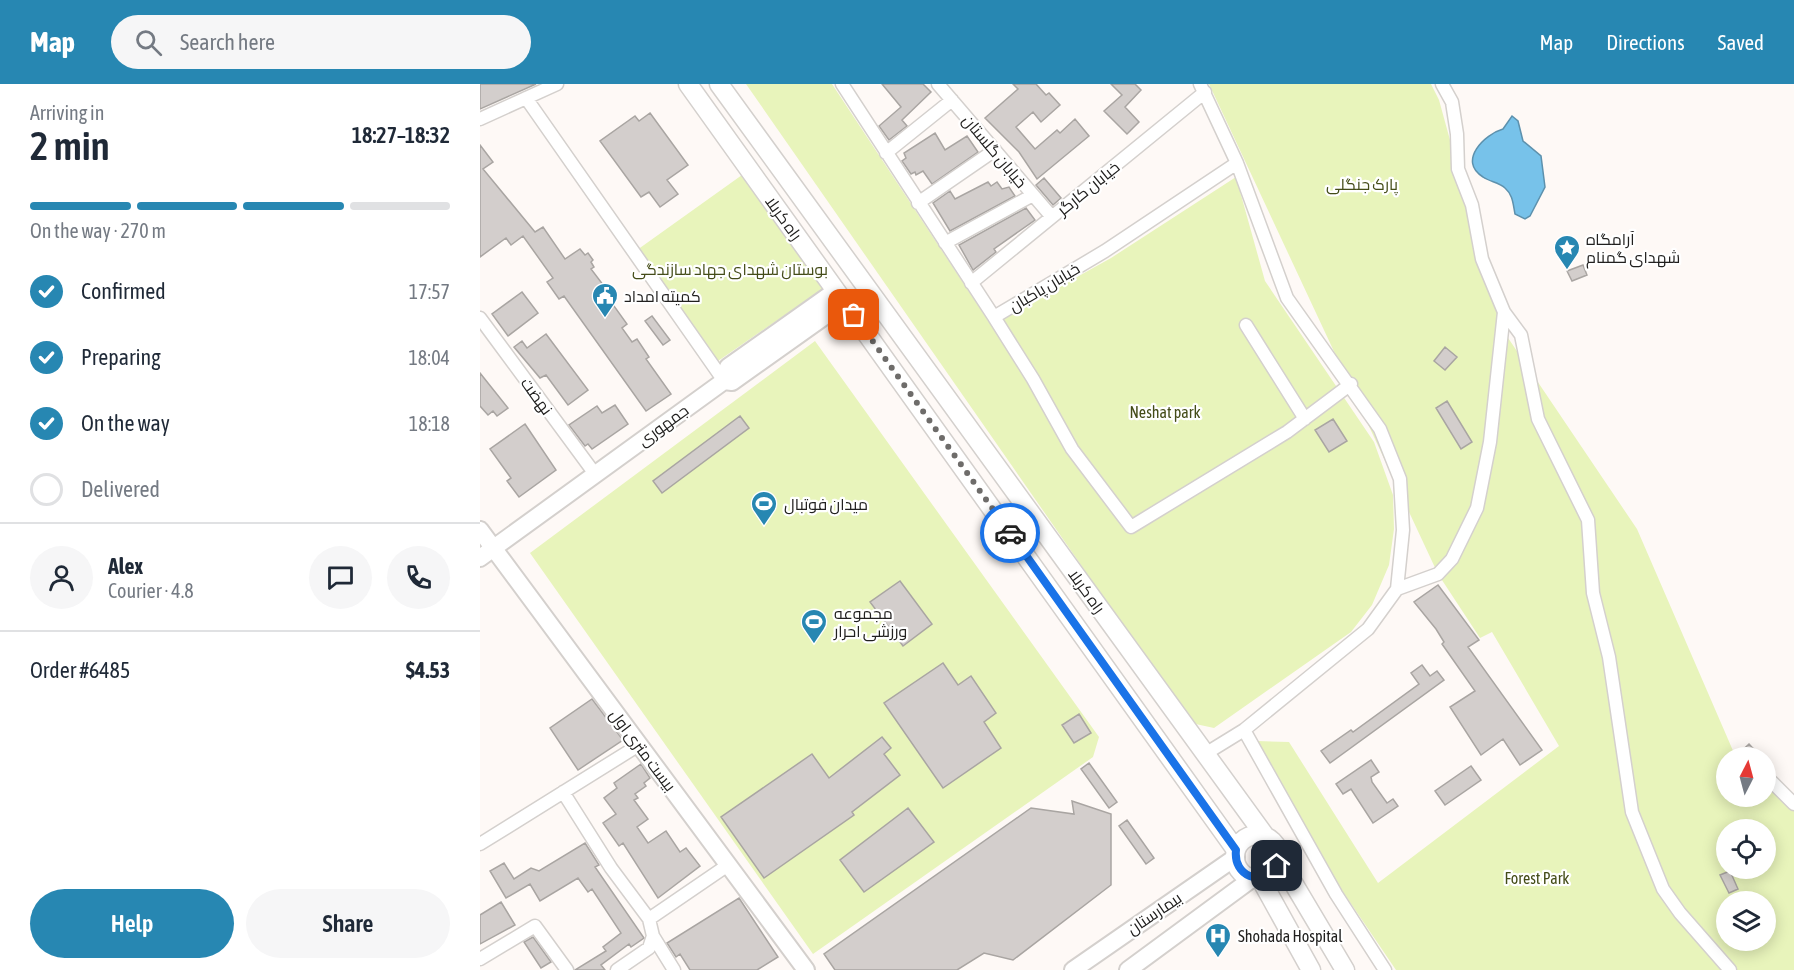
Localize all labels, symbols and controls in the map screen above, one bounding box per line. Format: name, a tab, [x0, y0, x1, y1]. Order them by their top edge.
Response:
search box	[111, 15, 531, 69]
text: Map	[30, 26, 75, 58]
icon: search	[132, 26, 165, 59]
text: Search here	[180, 29, 275, 55]
text: Map	[1539, 30, 1573, 54]
text: Directions	[1606, 30, 1685, 54]
text: Saved	[1718, 30, 1764, 54]
text: Arriving in	[30, 101, 104, 124]
street label: خیابان گلستان	[958, 111, 1031, 192]
text: 18:27–18:32	[352, 122, 450, 148]
text: 2 min	[30, 124, 110, 168]
street label: خیابان کارگر	[1053, 158, 1124, 221]
park label: پارک جنگلی	[1326, 175, 1399, 196]
street label: راه کربلا	[761, 193, 806, 244]
text: On the way · 270 m	[30, 219, 166, 242]
place label: آرامگاه شهدای گمنام	[1586, 230, 1680, 269]
place icon: آرامگاه شهدای گمنام	[1552, 233, 1582, 271]
street label: خیابان پاکبان	[1005, 259, 1084, 318]
park label: بوستان شهدای جهاد سازندگی	[632, 260, 828, 280]
icon: check	[30, 275, 63, 308]
text: Confirmed	[81, 278, 166, 304]
text: 17:57	[409, 280, 450, 303]
public building icon: کمیته امداد	[590, 281, 620, 319]
place label: کمیته امداد	[624, 287, 701, 306]
pin	[828, 289, 879, 340]
icon: bag	[837, 298, 870, 331]
icon: check	[30, 341, 63, 374]
text: Preparing	[81, 344, 161, 370]
text: 18:04	[408, 346, 450, 369]
street label: نهضت	[516, 374, 556, 419]
street label: جمهوری	[634, 401, 693, 451]
park label: Neshat park	[1129, 403, 1201, 422]
icon: check	[30, 407, 63, 440]
text: On the way	[81, 410, 170, 436]
text: 18:18	[409, 412, 450, 435]
text: Delivered	[81, 476, 160, 502]
sports icon: میدان فوتبال	[749, 489, 779, 527]
place label: میدان فوتبال	[784, 495, 868, 515]
courier	[980, 503, 1040, 563]
icon: car	[994, 517, 1027, 550]
button: person	[30, 546, 93, 609]
button: chat	[309, 546, 372, 609]
button: phone	[387, 546, 450, 609]
text: Alex	[108, 553, 143, 579]
street label: راه کربلا	[1064, 566, 1109, 617]
text: Courier · 4.8	[108, 579, 194, 602]
place label: مجموعه ورزشی احرار	[833, 604, 907, 642]
sports icon: مجموعه ورزشی احرار	[799, 607, 829, 645]
text: Order #6485	[30, 657, 130, 683]
text: $4.53	[406, 657, 450, 683]
street label: بیست متری اول	[605, 705, 680, 796]
north arrow	[1716, 747, 1776, 807]
map controls	[1716, 747, 1776, 951]
button: locate	[1716, 819, 1776, 879]
pin	[1251, 840, 1302, 891]
icon: home	[1260, 849, 1293, 882]
park label: Forest Park	[1505, 869, 1569, 887]
street label: بیمارستان	[1123, 888, 1186, 939]
button: Help	[30, 889, 234, 958]
button: Share	[246, 889, 450, 958]
button: layers	[1716, 891, 1776, 951]
hospital icon: Shohada Hospital	[1203, 921, 1233, 959]
place label: Shohada Hospital	[1238, 927, 1343, 946]

